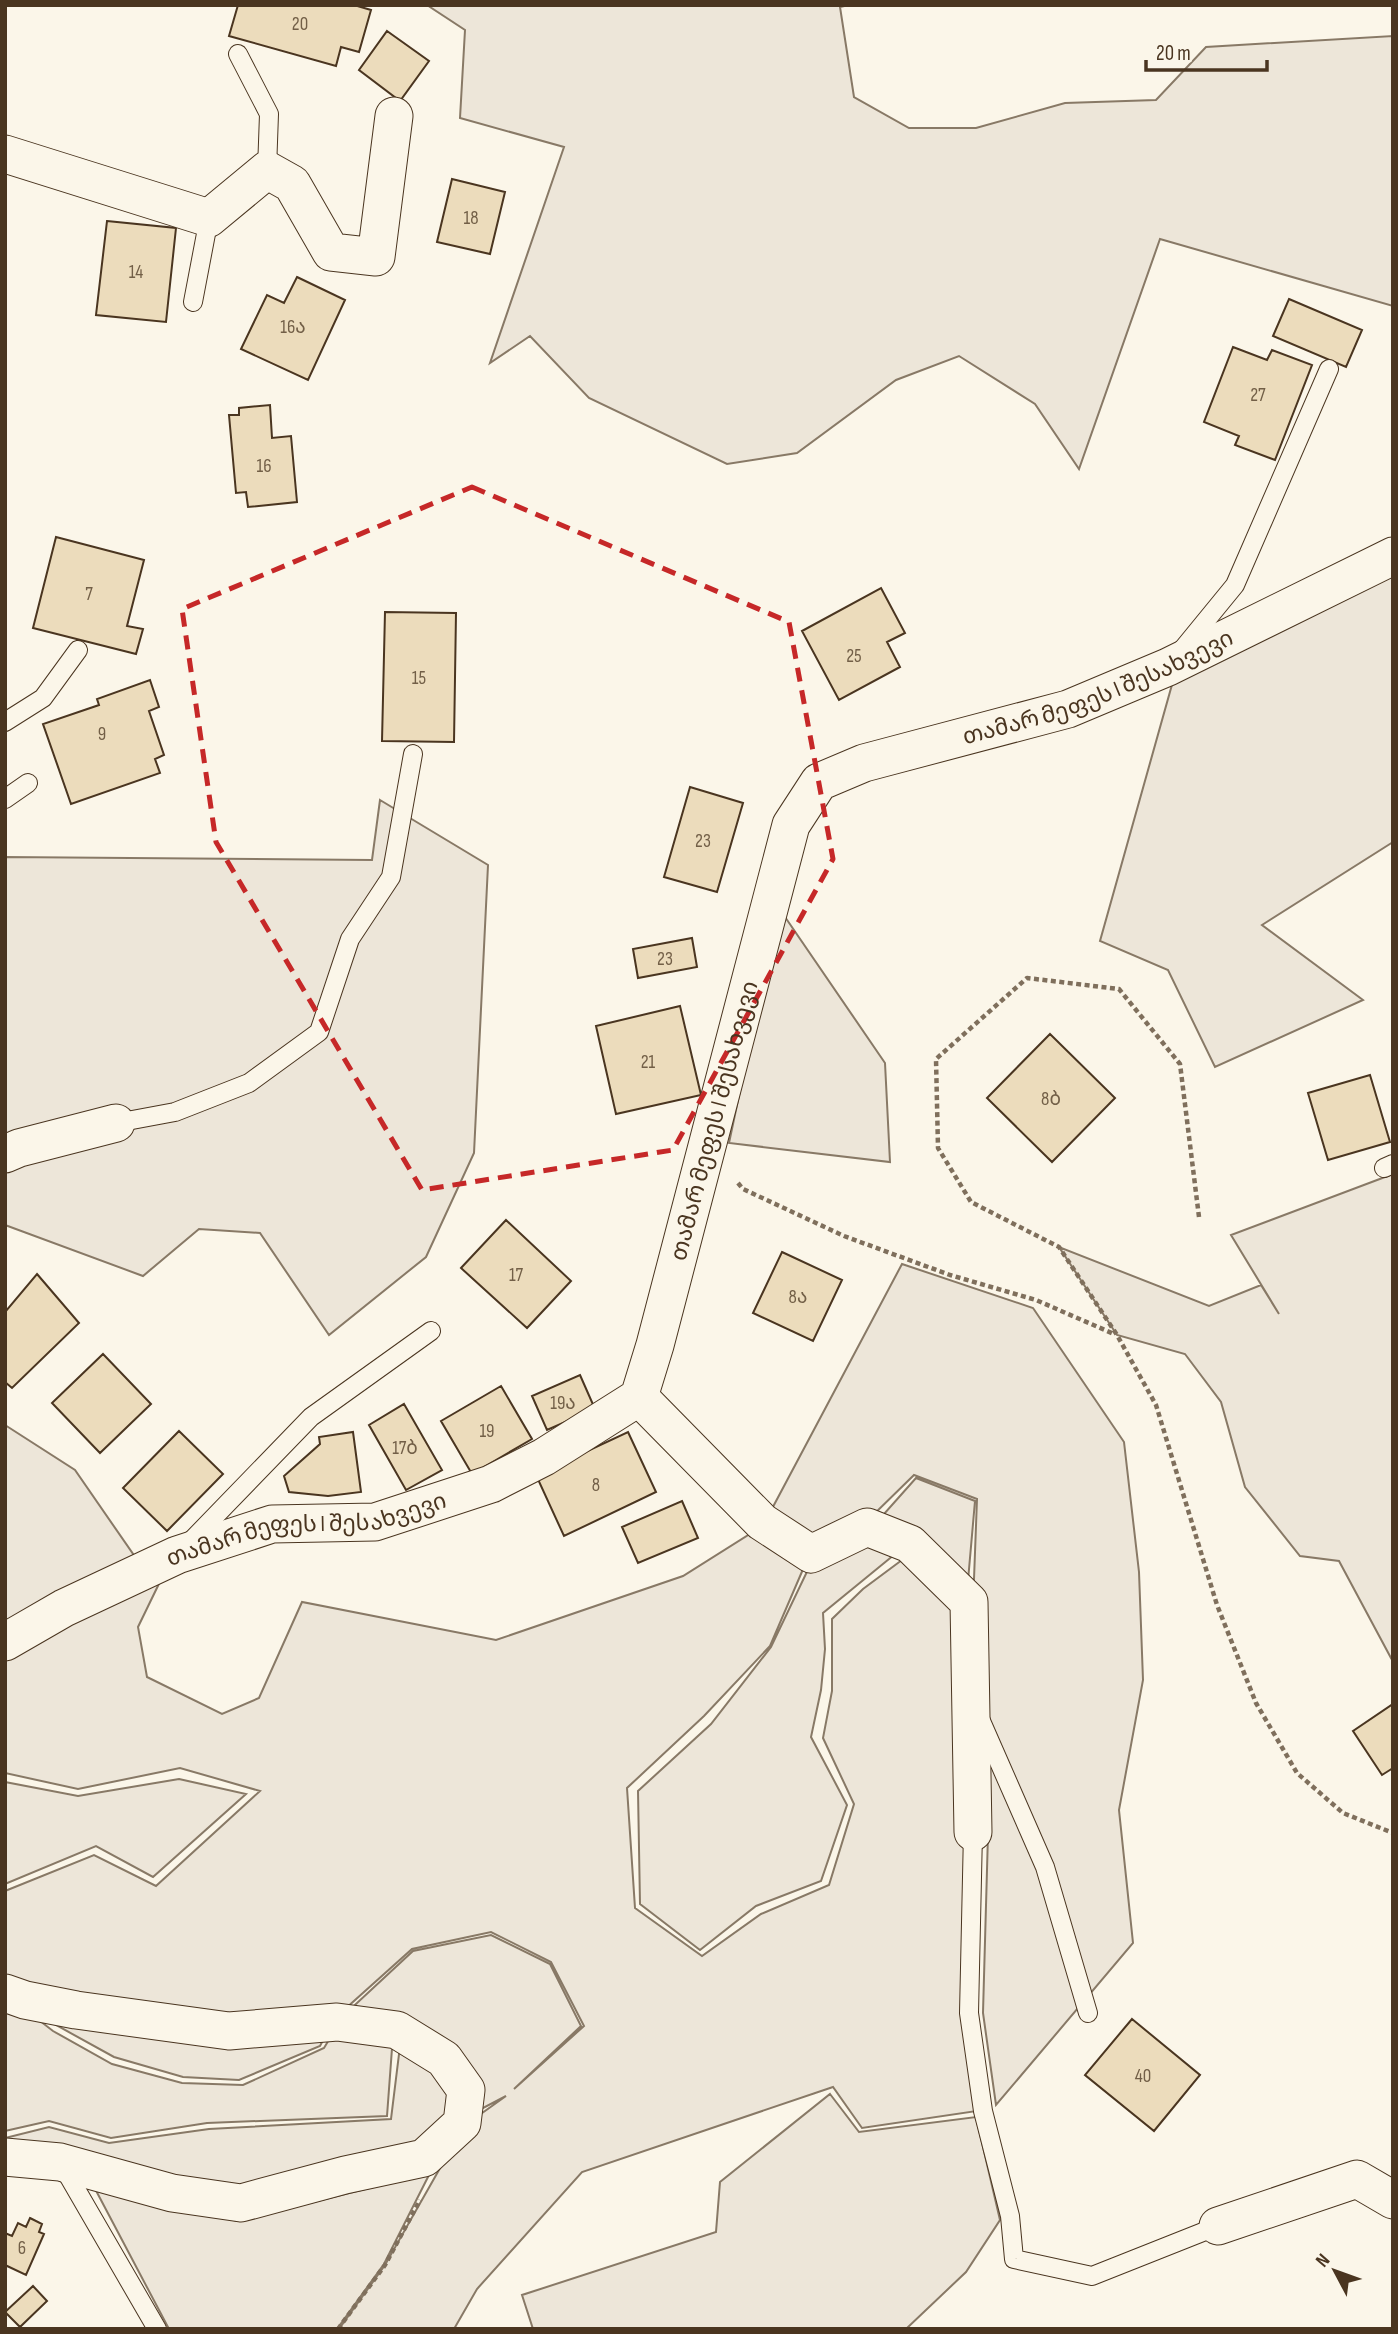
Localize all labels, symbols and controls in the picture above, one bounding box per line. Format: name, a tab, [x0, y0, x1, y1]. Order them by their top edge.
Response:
house number: 20	[292, 13, 308, 36]
scale bar	[1146, 28, 1267, 72]
text: 20 m	[1156, 41, 1191, 66]
house number: 18	[464, 207, 478, 230]
house number: 14	[129, 261, 143, 284]
house number: 16ა	[280, 316, 306, 339]
house number: 27	[1250, 384, 1266, 407]
house number: 16	[257, 455, 271, 478]
house number: 7	[85, 583, 93, 606]
street label: თამარ მეფეს I შესახვევი	[960, 624, 1238, 751]
house number: 25	[846, 645, 862, 668]
house number: 15	[412, 667, 426, 690]
house number: 9	[98, 723, 106, 746]
house number: 23	[695, 830, 711, 853]
house number: 23	[657, 948, 673, 971]
street label: თამარ მეფეს I შესახვევი	[665, 978, 765, 1264]
house number: 21	[641, 1051, 656, 1074]
house number: 8ბ	[1041, 1088, 1061, 1111]
house number: 17	[509, 1264, 524, 1287]
house number: 8ა	[789, 1286, 807, 1309]
house number: 19ა	[550, 1392, 576, 1415]
house number: 19	[479, 1420, 495, 1443]
house number: 17ბ	[392, 1437, 418, 1460]
house number: 8	[592, 1474, 600, 1497]
street label: თამარ მეფეს I შესახვევი	[162, 1487, 450, 1573]
house number: 40	[1135, 2065, 1151, 2088]
north arrow	[1300, 2236, 1370, 2306]
house number: 6	[18, 2237, 26, 2260]
text: N	[1311, 2249, 1335, 2272]

